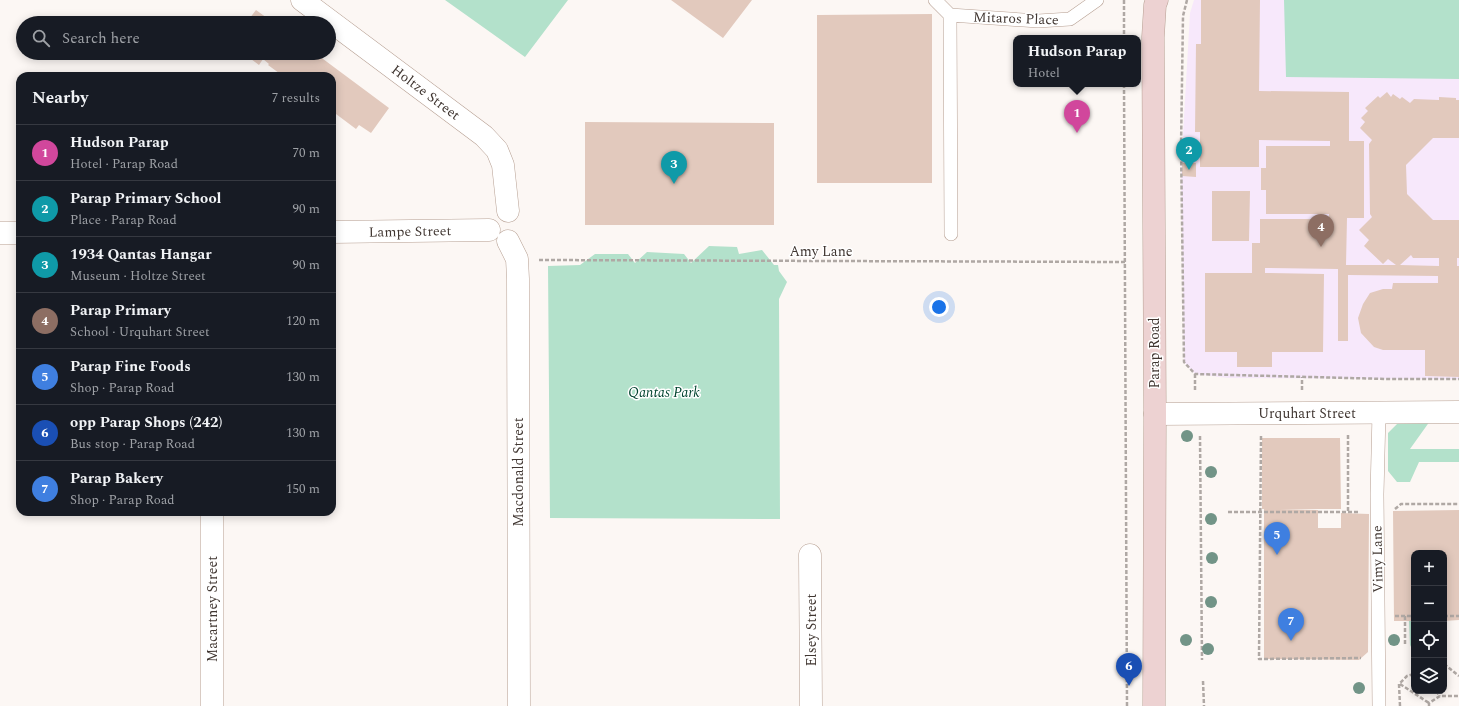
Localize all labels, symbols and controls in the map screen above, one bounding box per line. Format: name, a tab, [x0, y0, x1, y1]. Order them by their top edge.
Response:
street label: Mitaros Place	[973, 7, 1059, 30]
search box	[16, 16, 336, 60]
icon: search	[30, 27, 52, 49]
text: Search here	[62, 27, 140, 50]
popup	[1013, 35, 1141, 87]
text: Hudson Parap	[1028, 40, 1126, 63]
street label: Holtze Street	[387, 59, 465, 125]
text: Hotel	[1028, 63, 1060, 83]
text: Nearby	[32, 85, 88, 111]
text: 7 results	[272, 88, 320, 108]
pin: 1	[1064, 100, 1090, 133]
text: Hudson Parap	[70, 131, 169, 154]
pin: 2	[1176, 137, 1202, 170]
text: 1	[41, 143, 49, 163]
text: 70 m	[293, 143, 320, 163]
pin: 3	[661, 151, 687, 184]
text: Hotel · Parap Road	[70, 154, 178, 174]
text: Parap Primary School	[70, 187, 222, 210]
text: 2	[41, 199, 49, 219]
text: 90 m	[293, 199, 320, 219]
text: Place · Parap Road	[70, 210, 177, 230]
pin: 4	[1308, 214, 1334, 247]
street label: Lampe Street	[368, 220, 452, 243]
street label: Amy Lane	[789, 241, 853, 262]
text: 1934 Qantas Hangar	[70, 243, 212, 266]
text: 3	[41, 255, 49, 275]
text: 90 m	[293, 255, 320, 275]
text: Museum · Holtze Street	[70, 266, 206, 286]
your location	[929, 297, 949, 317]
text: Parap Primary	[70, 299, 171, 322]
text: 4	[41, 311, 49, 331]
text: 120 m	[286, 311, 320, 331]
street label: Parap Road	[1144, 317, 1165, 389]
text: School · Urquhart Street	[70, 322, 210, 342]
text: Parap Fine Foods	[70, 355, 191, 378]
text: 5	[41, 367, 49, 387]
text: 130 m	[286, 367, 320, 387]
text: Shop · Parap Road	[70, 378, 175, 398]
park label: Qantas Park	[628, 382, 700, 403]
street label: Urquhart Street	[1258, 403, 1356, 424]
text: opp Parap Shops (242)	[70, 411, 222, 434]
street label: Macdonald Street	[508, 417, 529, 527]
text: 6	[41, 423, 49, 443]
text: 130 m	[286, 423, 320, 443]
text: Bus stop · Parap Road	[70, 434, 195, 454]
text: Parap Bakery	[70, 467, 163, 490]
text: 7	[41, 479, 49, 499]
text: 150 m	[286, 479, 320, 499]
text: Shop · Parap Road	[70, 490, 175, 510]
pin: 5	[1264, 522, 1290, 555]
street label: Vimy Lane	[1366, 525, 1389, 593]
map controls	[1411, 550, 1447, 694]
button: +	[1411, 550, 1447, 586]
street label: Macartney Street	[202, 556, 223, 662]
button: −	[1411, 586, 1447, 622]
street label: Elsey Street	[801, 593, 822, 667]
pin: 7	[1278, 608, 1304, 641]
button: locate	[1411, 622, 1447, 658]
pin: 6	[1116, 653, 1142, 686]
button: layers	[1411, 658, 1447, 694]

